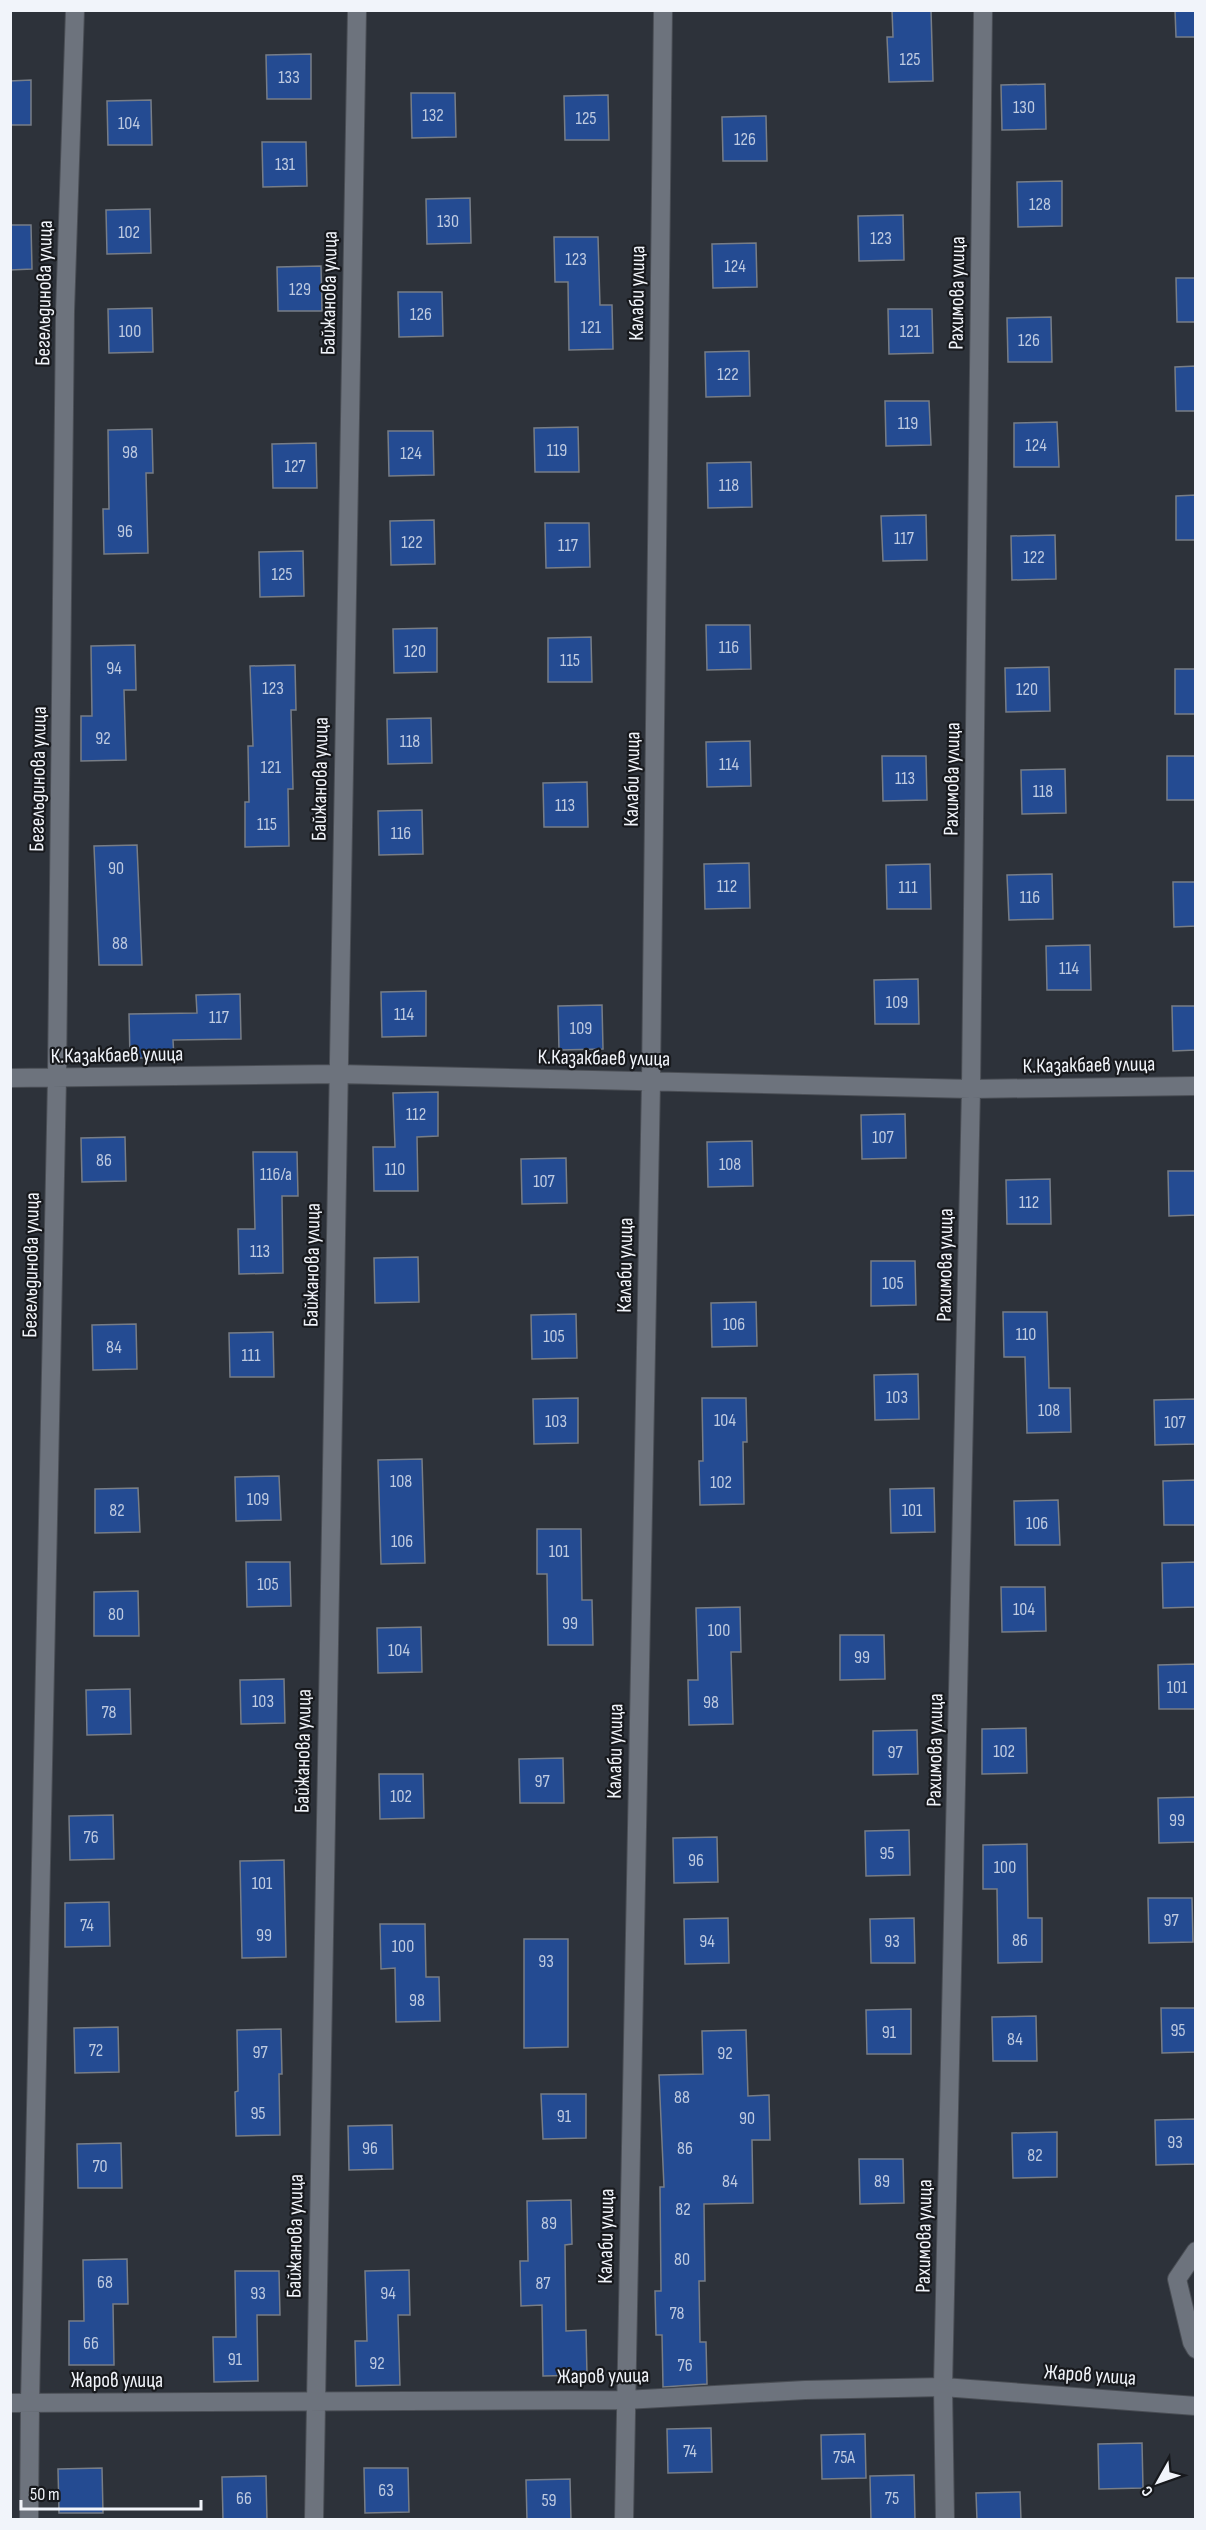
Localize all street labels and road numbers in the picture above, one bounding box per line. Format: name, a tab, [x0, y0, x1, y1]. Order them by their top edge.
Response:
street label: Бегельдинова улица	[30, 220, 58, 366]
street label: Байжанова улица	[315, 231, 343, 355]
street label: Рахимова улица	[944, 236, 970, 350]
street label: Калаби улица	[624, 245, 650, 341]
street label: Бегельдинова улица	[24, 706, 52, 852]
street label: Байжанова улица	[306, 717, 334, 841]
street label: Рахимова улица	[939, 722, 965, 836]
street label: Калаби улица	[619, 731, 645, 827]
street label: К.Казакбаев улица	[50, 1041, 184, 1069]
street label: К.Казакбаев улица	[537, 1044, 671, 1072]
street label: К.Казакбаев улица	[1022, 1051, 1156, 1079]
street label: Бегельдинова улица	[17, 1192, 45, 1338]
street label: Байжанова улица	[298, 1203, 326, 1327]
street label: Рахимова улица	[932, 1208, 958, 1322]
street label: Калаби улица	[612, 1217, 638, 1313]
street label: Байжанова улица	[289, 1689, 317, 1813]
street label: Рахимова улица	[922, 1693, 948, 1807]
street label: Калаби улица	[602, 1703, 628, 1799]
street label: Байжанова улица	[281, 2174, 309, 2298]
street label: Рахимова улица	[911, 2179, 937, 2293]
street label: Калаби улица	[593, 2188, 619, 2284]
street label: Жаров улица	[1043, 2359, 1137, 2391]
street label: Жаров улица	[557, 2363, 649, 2389]
street label: Жаров улица	[71, 2368, 163, 2393]

